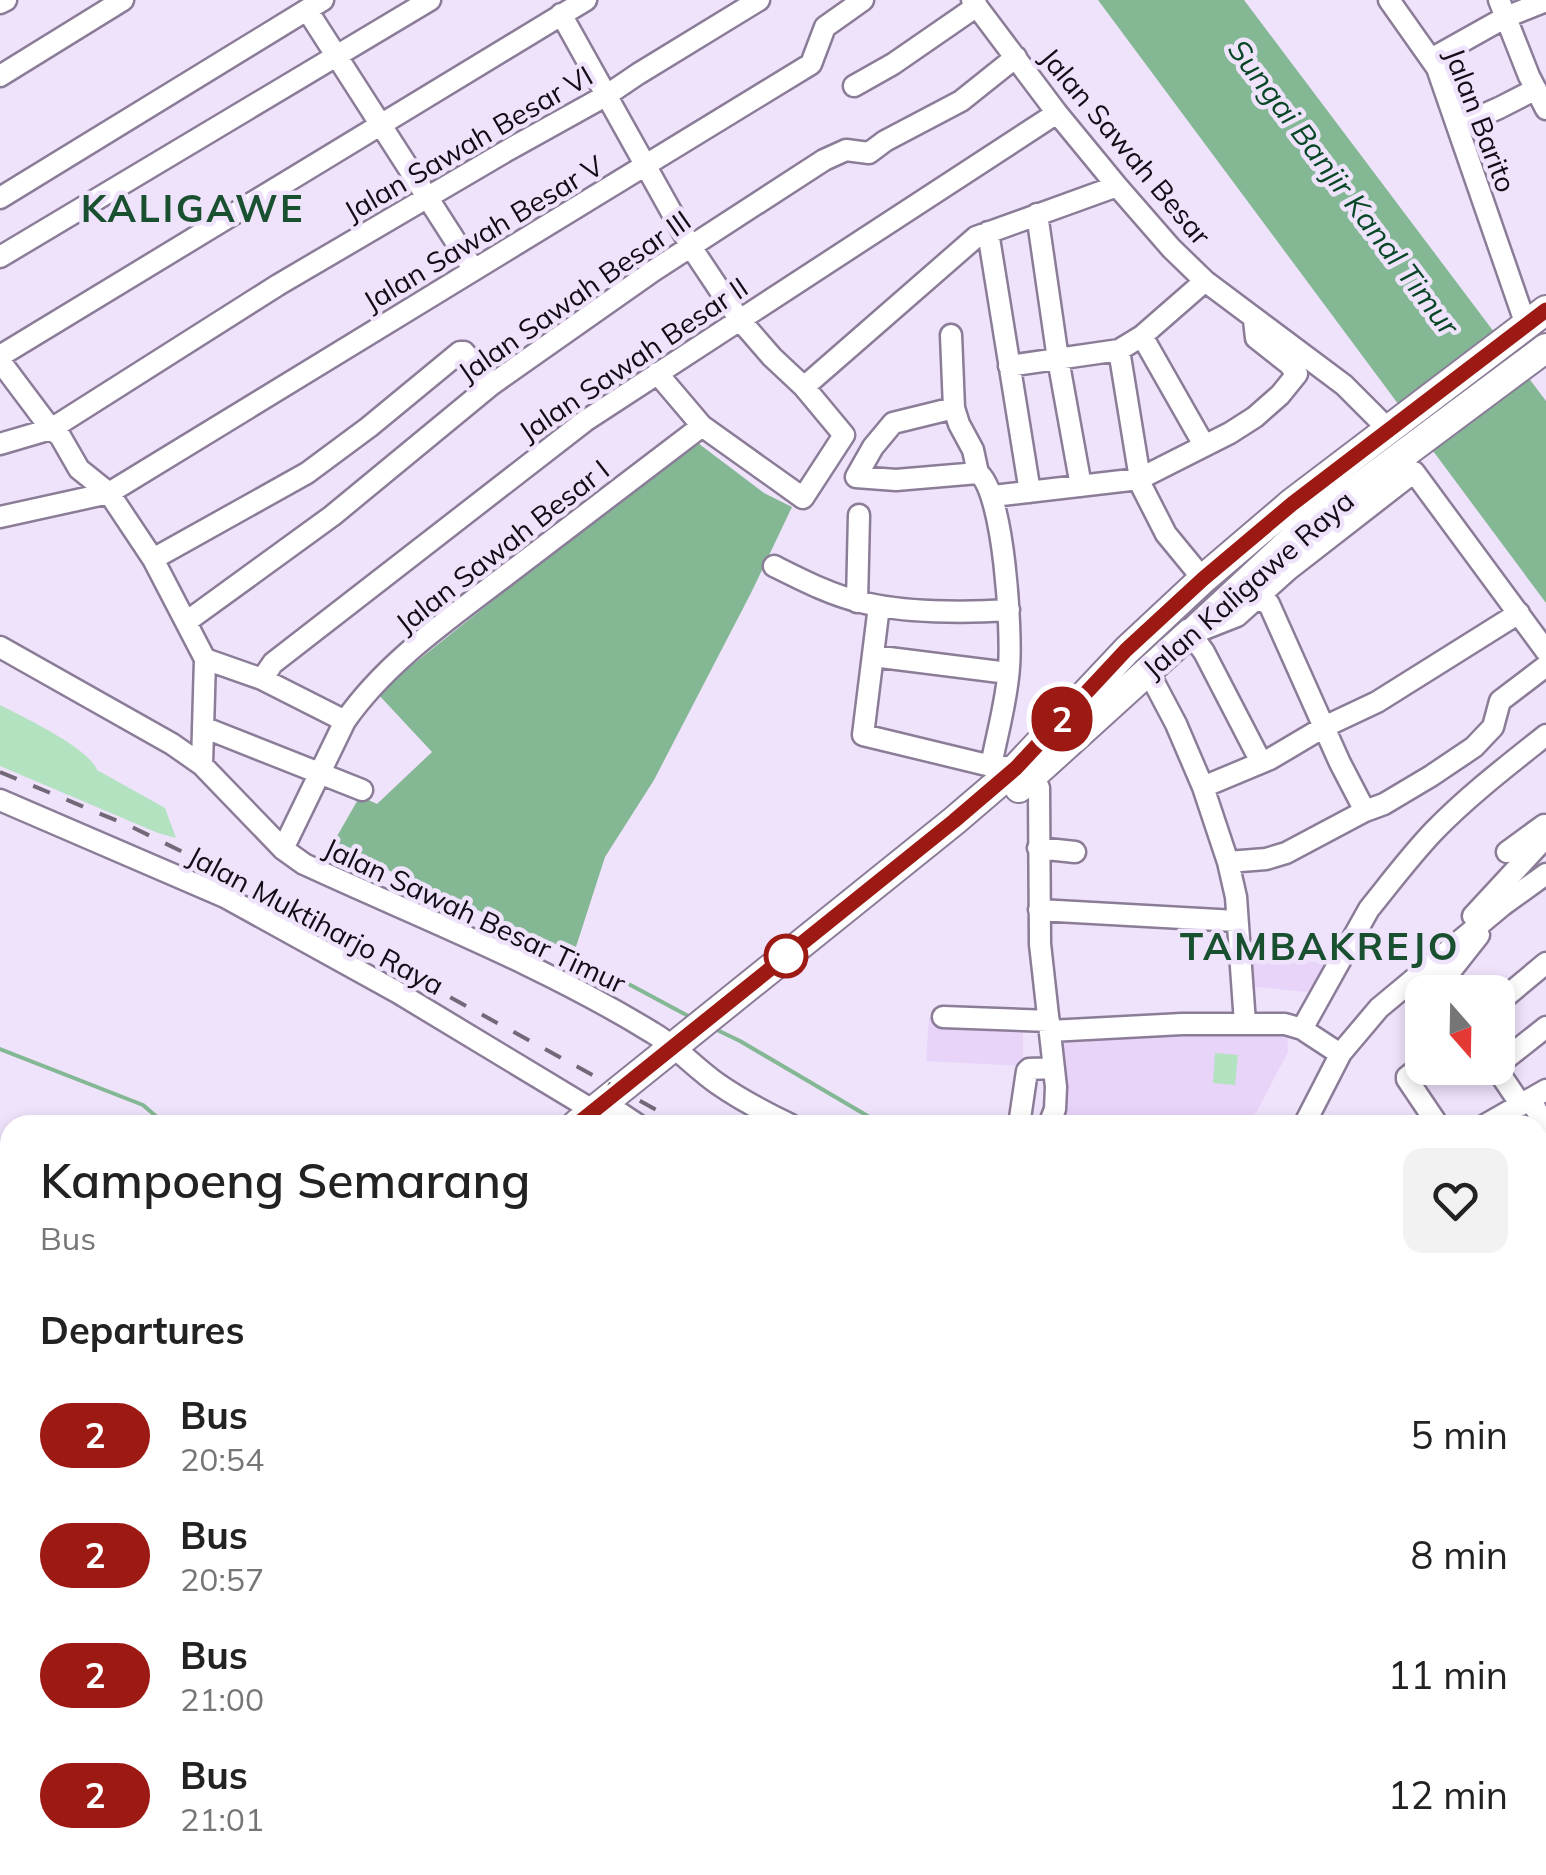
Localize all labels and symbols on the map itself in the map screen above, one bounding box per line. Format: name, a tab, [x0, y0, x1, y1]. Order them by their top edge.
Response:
water label: Sungai Banjir Kanal Timur	[1220, 31, 1468, 343]
street label: Jalan Sawah Besar	[1033, 40, 1219, 252]
street label: Jalan Barito	[1438, 43, 1524, 197]
street label: Jalan Sawah Besar VI	[338, 58, 598, 228]
street label: Jalan Sawah Besar V	[357, 147, 610, 319]
district label: KALIGAWE	[81, 184, 305, 232]
street label: Jalan Sawah Besar III	[451, 203, 697, 389]
street label: Jalan Sawah Besar II	[512, 270, 754, 448]
street label: Jalan Sawah Besar I	[388, 452, 616, 640]
street label: Jalan Kaligawe Raya	[1135, 483, 1361, 685]
line badge: 2	[1030, 686, 1094, 752]
street label: Jalan Sawah Besar Timur	[319, 830, 632, 1001]
street label: Jalan Muktiharjo Raya	[182, 838, 450, 1002]
district label: TAMBAKREJO	[1180, 922, 1460, 970]
unlabelled marker	[765, 935, 807, 977]
north arrow	[1405, 975, 1515, 1085]

